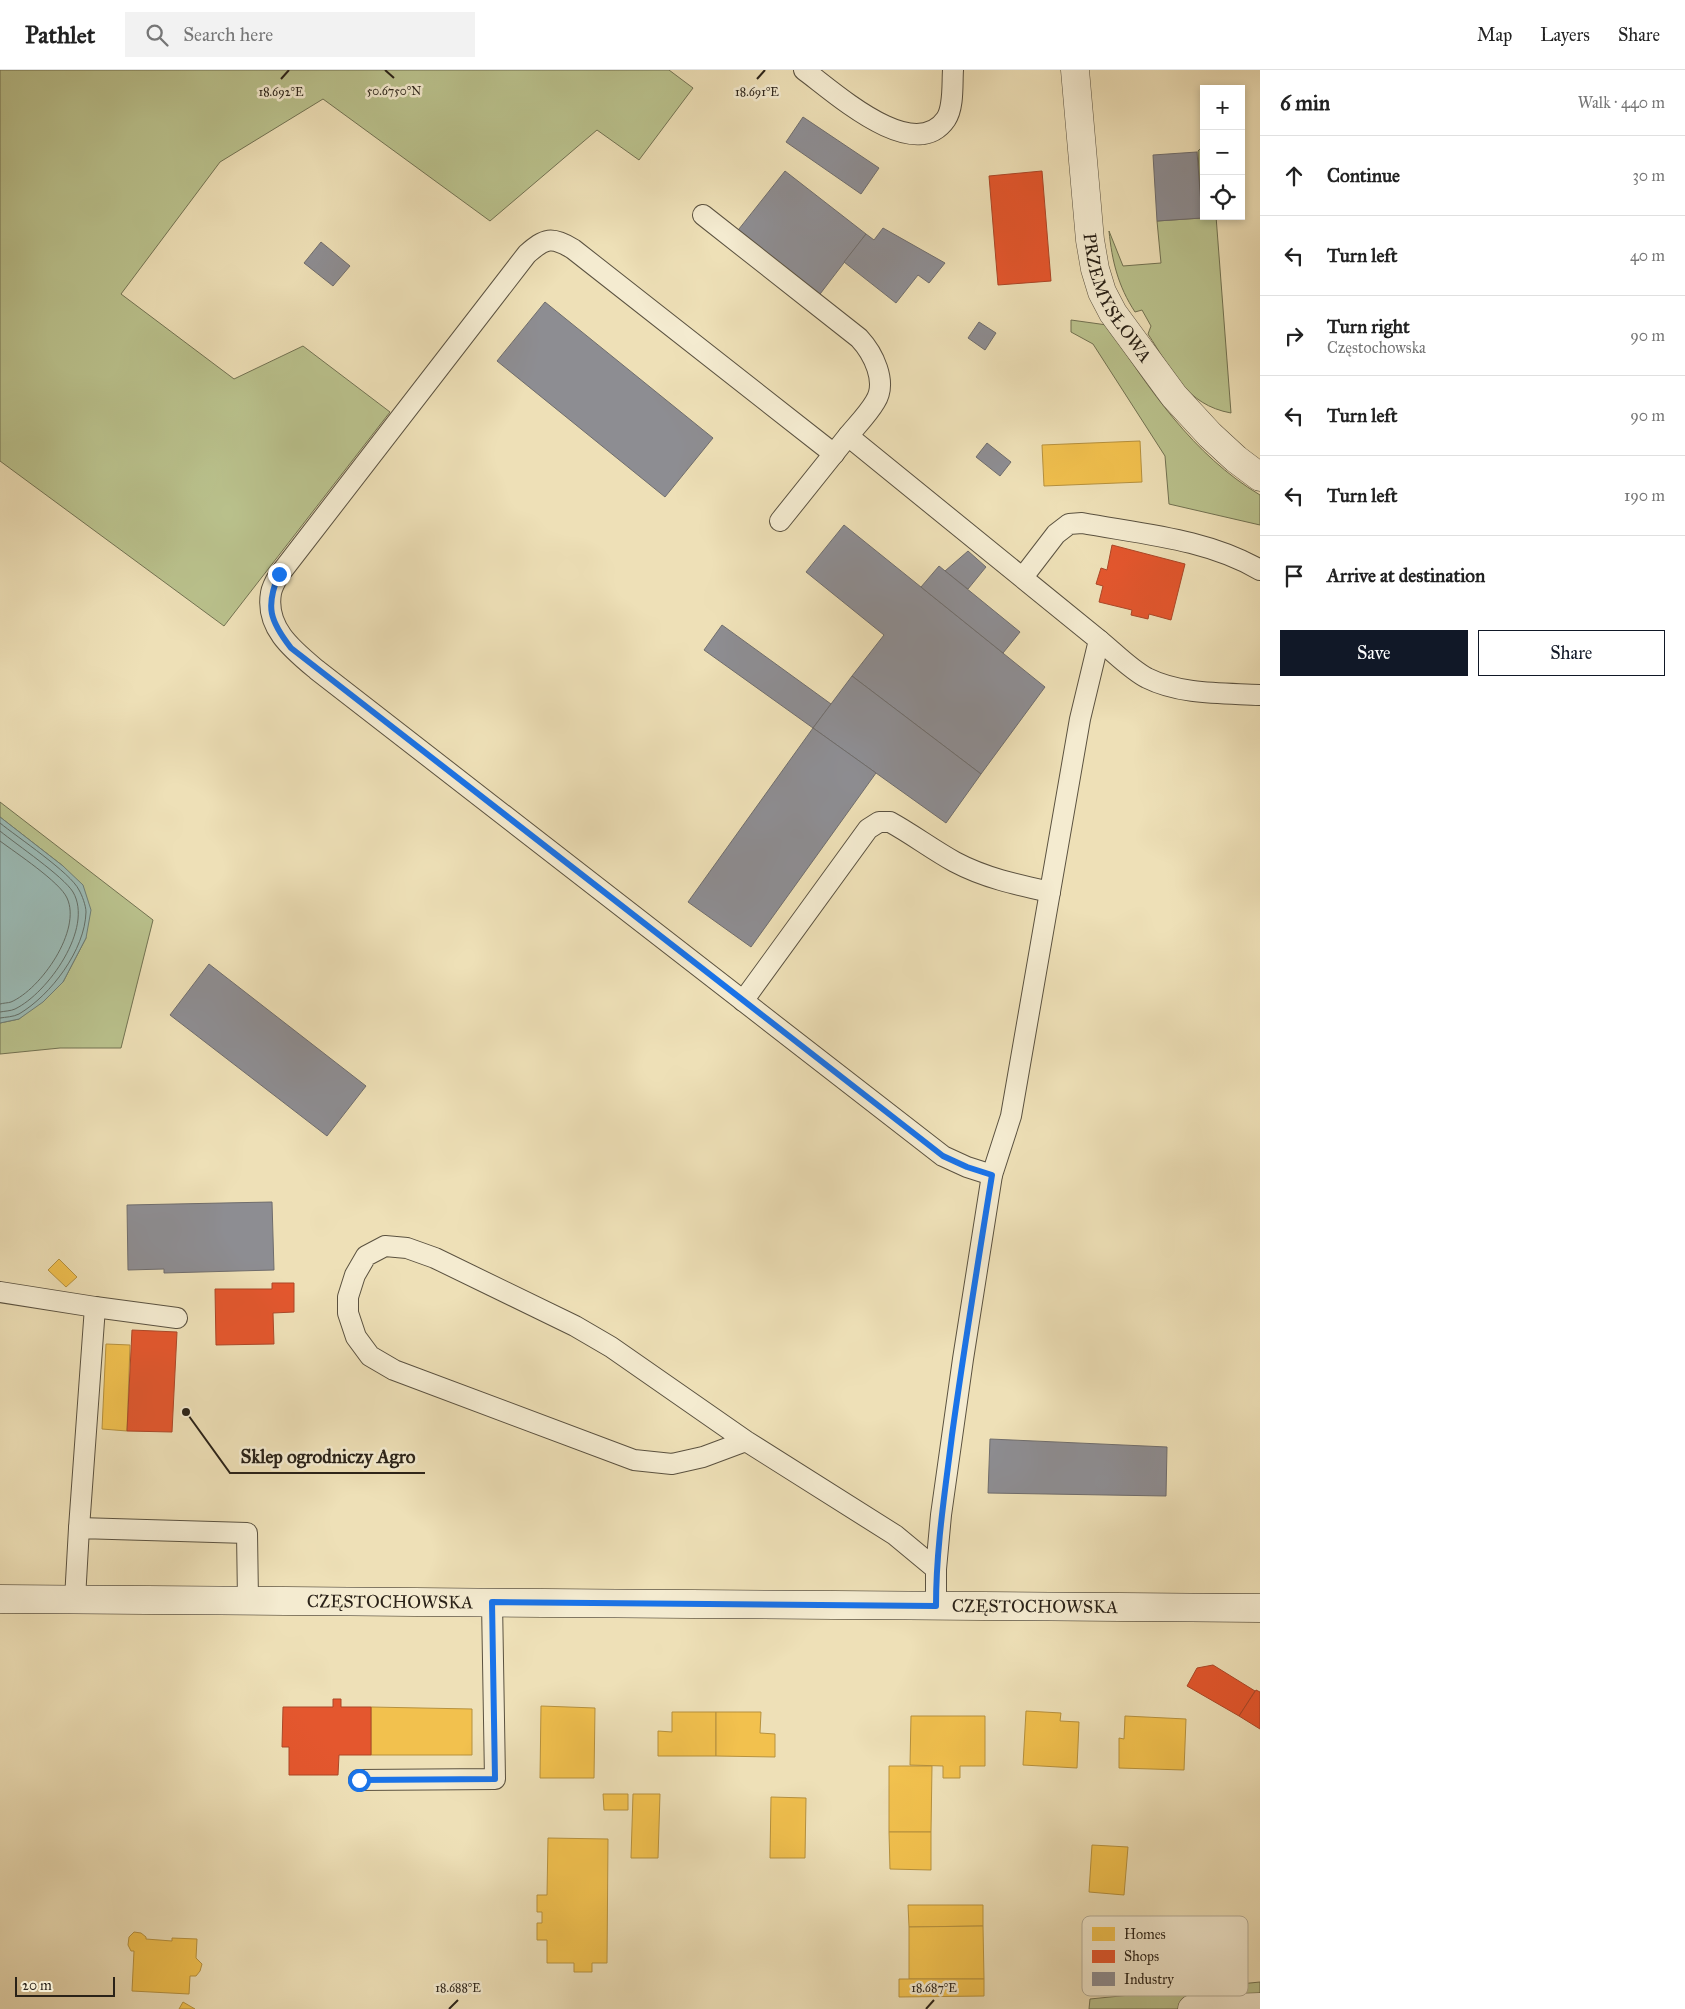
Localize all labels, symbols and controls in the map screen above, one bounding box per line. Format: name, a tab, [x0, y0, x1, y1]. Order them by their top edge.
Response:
search box	[125, 12, 475, 57]
text: Pathlet	[25, 20, 95, 50]
icon: search	[143, 21, 171, 49]
text: Search here	[183, 23, 273, 46]
text: Map	[1477, 24, 1512, 46]
text: Layers	[1540, 24, 1590, 46]
text: Share	[1618, 24, 1660, 46]
text: 50.6750°N	[367, 84, 421, 98]
text: 18.692°E	[258, 85, 304, 99]
text: 18.691°E	[735, 85, 779, 99]
map controls	[1200, 85, 1245, 220]
button: +	[1200, 85, 1245, 130]
text: 6 min	[1280, 90, 1330, 116]
text: Walk · 440 m	[1578, 93, 1665, 112]
button: −	[1200, 130, 1245, 175]
icon: ahead	[1280, 162, 1308, 190]
text: Continue	[1327, 164, 1400, 187]
text: 30 m	[1632, 166, 1665, 185]
button: locate	[1200, 175, 1245, 220]
street label: PRZEMYSŁOWA	[1078, 232, 1156, 367]
icon: left	[1280, 242, 1308, 270]
text: Turn left	[1327, 244, 1397, 267]
text: 40 m	[1630, 246, 1665, 265]
text: Turn right	[1327, 315, 1410, 338]
icon: right	[1280, 322, 1308, 350]
text: 90 m	[1630, 326, 1665, 345]
text: Częstochowska	[1327, 338, 1426, 357]
icon: left	[1280, 402, 1308, 430]
text: Turn left	[1327, 404, 1397, 427]
text: 90 m	[1630, 406, 1665, 425]
icon: left	[1280, 482, 1308, 510]
text: Turn left	[1327, 484, 1397, 507]
text: 190 m	[1624, 486, 1665, 505]
icon: arrive	[1280, 562, 1308, 590]
route end	[268, 563, 291, 586]
text: Arrive at destination	[1327, 564, 1485, 587]
button: Save	[1280, 630, 1468, 676]
button: Share	[1478, 630, 1665, 676]
callout: Sklep ogrodniczy Agro	[230, 1439, 425, 1473]
text: Sklep ogrodniczy Agro	[241, 1445, 416, 1469]
street label: CZĘSTOCHOWSKA	[307, 1590, 473, 1613]
street label: CZĘSTOCHOWSKA	[952, 1595, 1118, 1618]
route start	[348, 1769, 371, 1792]
legend	[1082, 1916, 1248, 1996]
text: Homes	[1124, 1926, 1166, 1943]
text: Shops	[1124, 1948, 1159, 1965]
text: Industry	[1124, 1971, 1174, 1988]
scale bar	[15, 1974, 115, 1997]
text: 20 m	[22, 1977, 52, 1994]
text: 18.688°E	[435, 1981, 481, 1995]
text: 18.687°E	[911, 1981, 957, 1995]

